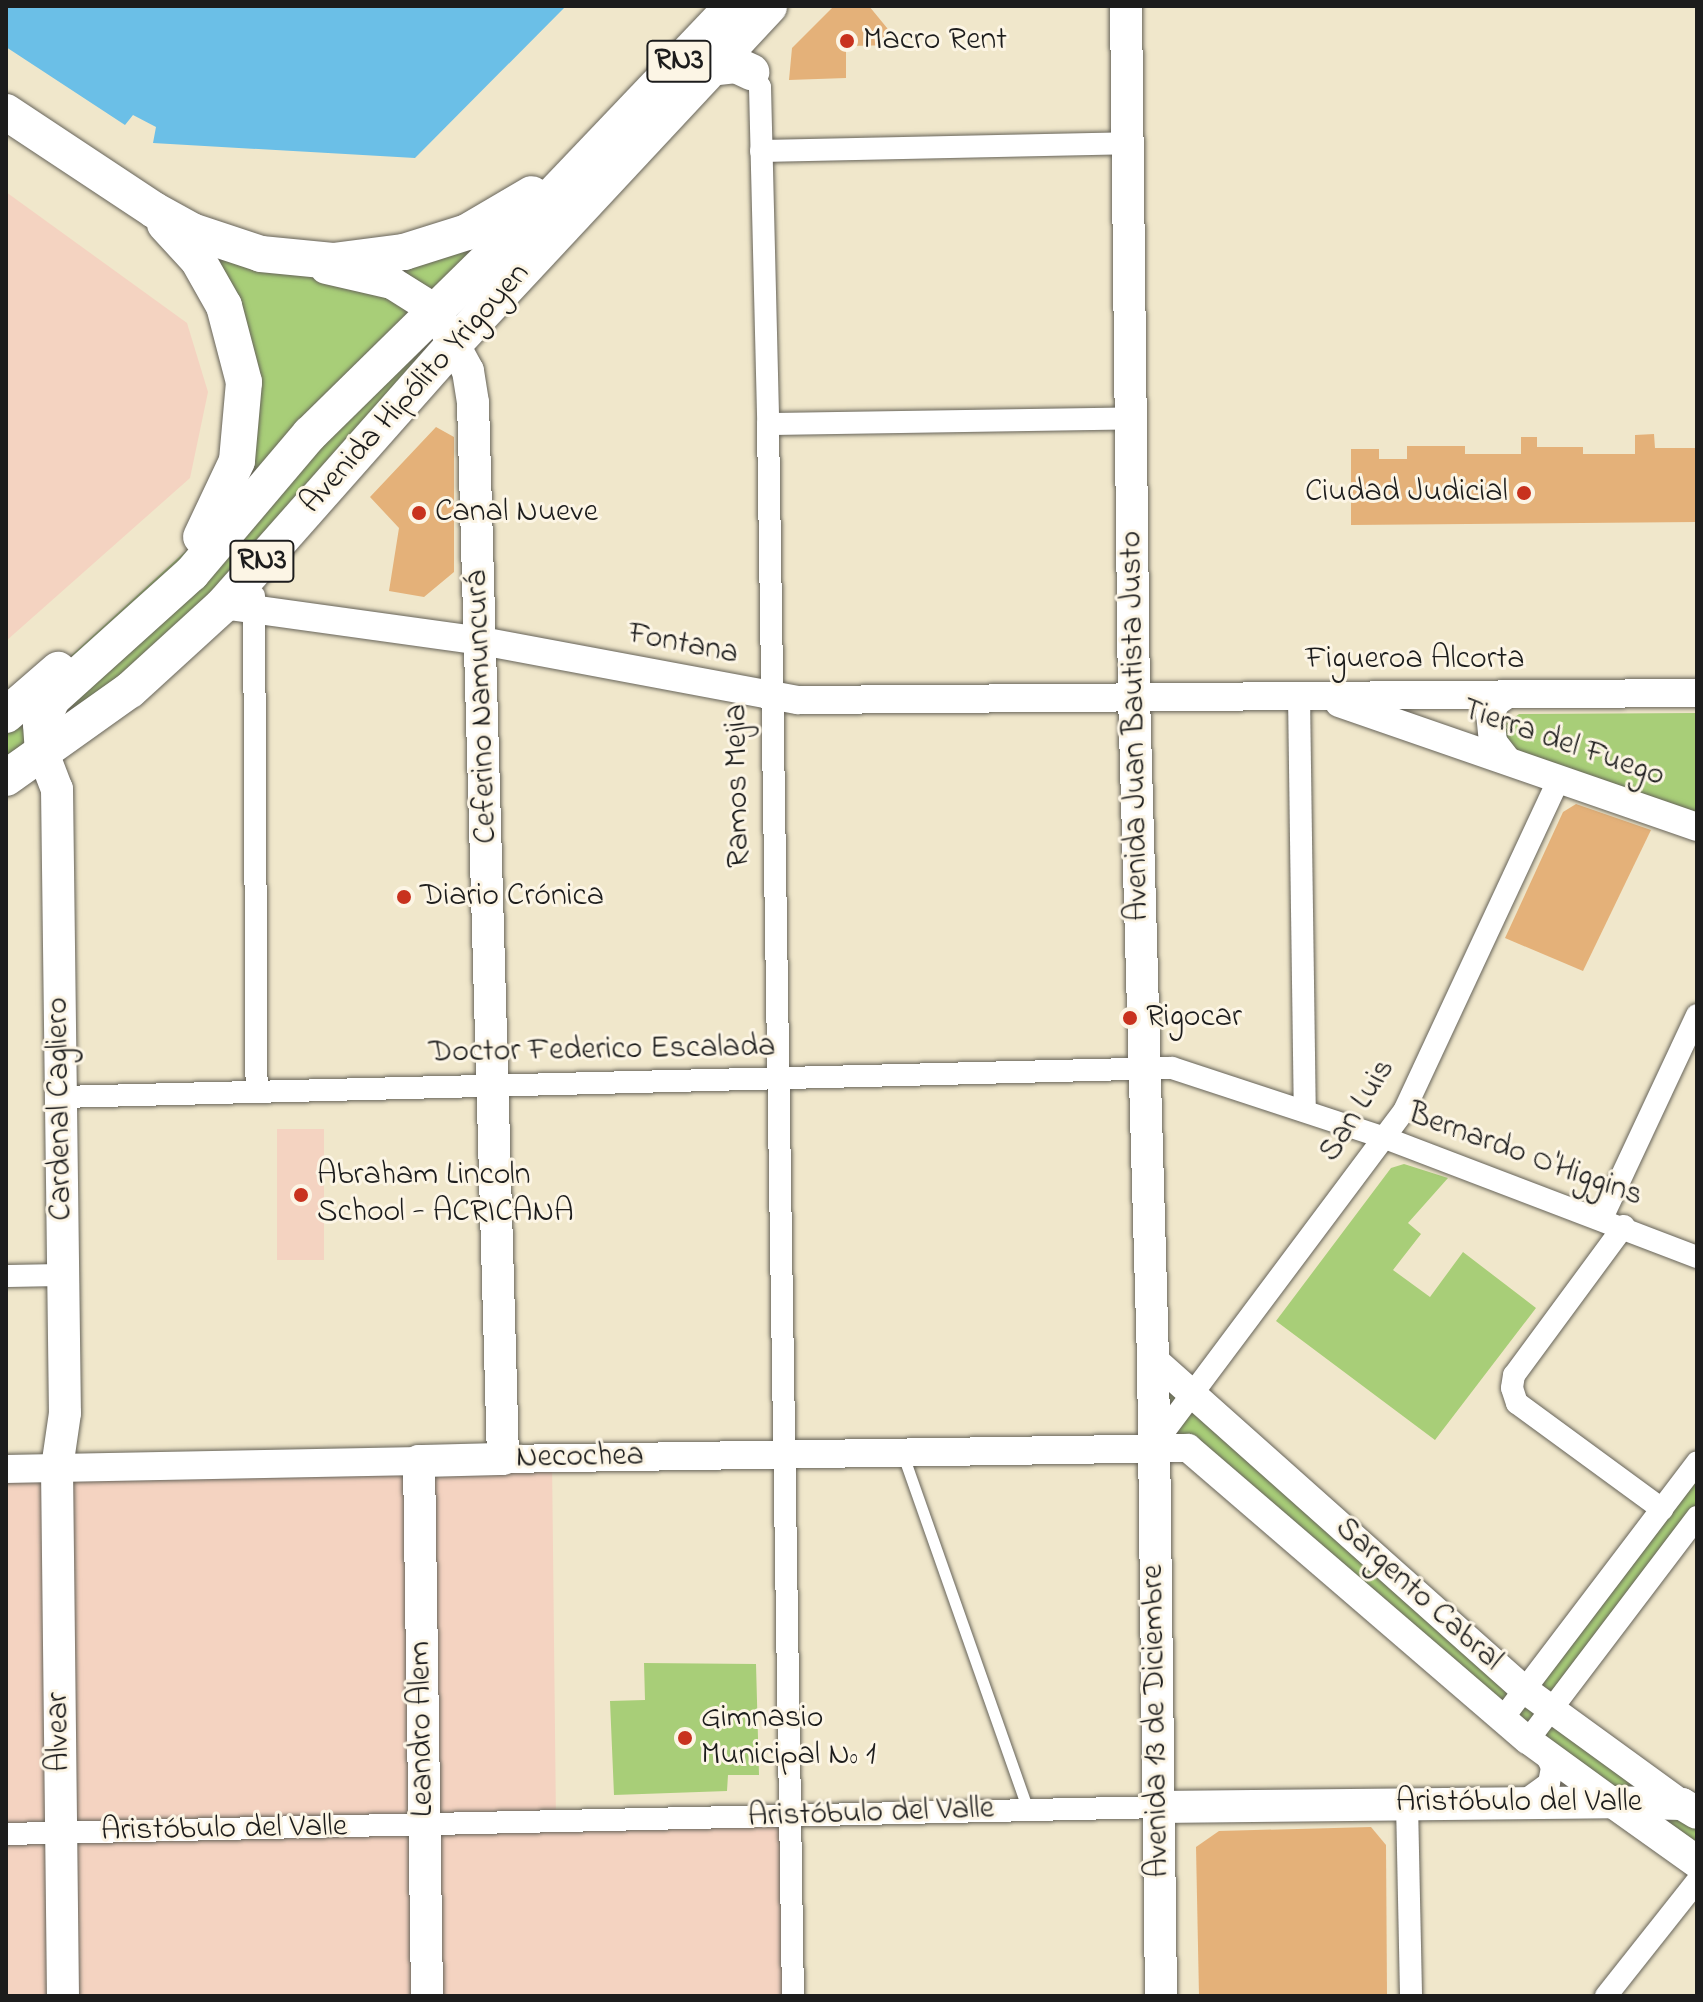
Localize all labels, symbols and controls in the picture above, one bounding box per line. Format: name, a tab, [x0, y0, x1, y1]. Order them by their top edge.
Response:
place label: Macro Rent	[863, 22, 1007, 60]
marker: Macro Rent	[838, 32, 856, 50]
road number: RN3	[645, 35, 713, 87]
street label: Avenida Hipólito Yrigoyen	[293, 256, 539, 522]
place label: Ciudad Judicial	[1305, 474, 1508, 512]
marker: Ciudad Judicial	[1515, 484, 1533, 502]
place label: Canal Nueve	[435, 494, 598, 532]
marker: Canal Nueve	[410, 504, 428, 522]
street label: Avenida Juan Bautista Justo	[1113, 530, 1159, 922]
road number: RN3	[228, 535, 296, 587]
street label: Ceferino Namuncurá	[459, 570, 507, 844]
street label: Fontana	[625, 616, 741, 674]
street label: Figueroa Alcorta	[1305, 641, 1525, 679]
street label: Tierra del Fuego	[1457, 691, 1669, 797]
street label: Ramos Mejia	[718, 704, 760, 868]
place label: Diario Crónica	[420, 878, 604, 916]
marker: Diario Crónica	[395, 888, 413, 906]
street label: Cardenal Cagliero	[40, 997, 82, 1221]
place label: Rigocar	[1146, 999, 1242, 1037]
marker: Rigocar	[1121, 1009, 1139, 1027]
street label: Doctor Federico Escalada	[428, 1029, 776, 1073]
street label: San Luis	[1312, 1053, 1404, 1169]
street label: Bernardo O'Higgins	[1403, 1096, 1647, 1216]
place label: Abraham Lincoln School - ACRICANA	[317, 1158, 574, 1233]
marker: Abraham Lincoln School - ACRICANA	[292, 1186, 310, 1204]
street label: Necochea	[516, 1438, 644, 1478]
street label: Sargento Cabral	[1326, 1510, 1510, 1680]
street label: Avenida 13 de Diciembre	[1135, 1564, 1179, 1878]
street label: Leandro Alem	[402, 1641, 444, 1817]
street label: Alvear	[40, 1692, 80, 1772]
place label: Gimnasio Municipal Nº 1	[701, 1701, 876, 1776]
marker: Gimnasio Municipal Nº 1	[676, 1729, 694, 1747]
street label: Aristóbulo del Valle	[1396, 1784, 1642, 1822]
street label: Aristóbulo del Valle	[747, 1791, 995, 1837]
street label: Aristóbulo del Valle	[101, 1809, 347, 1851]

